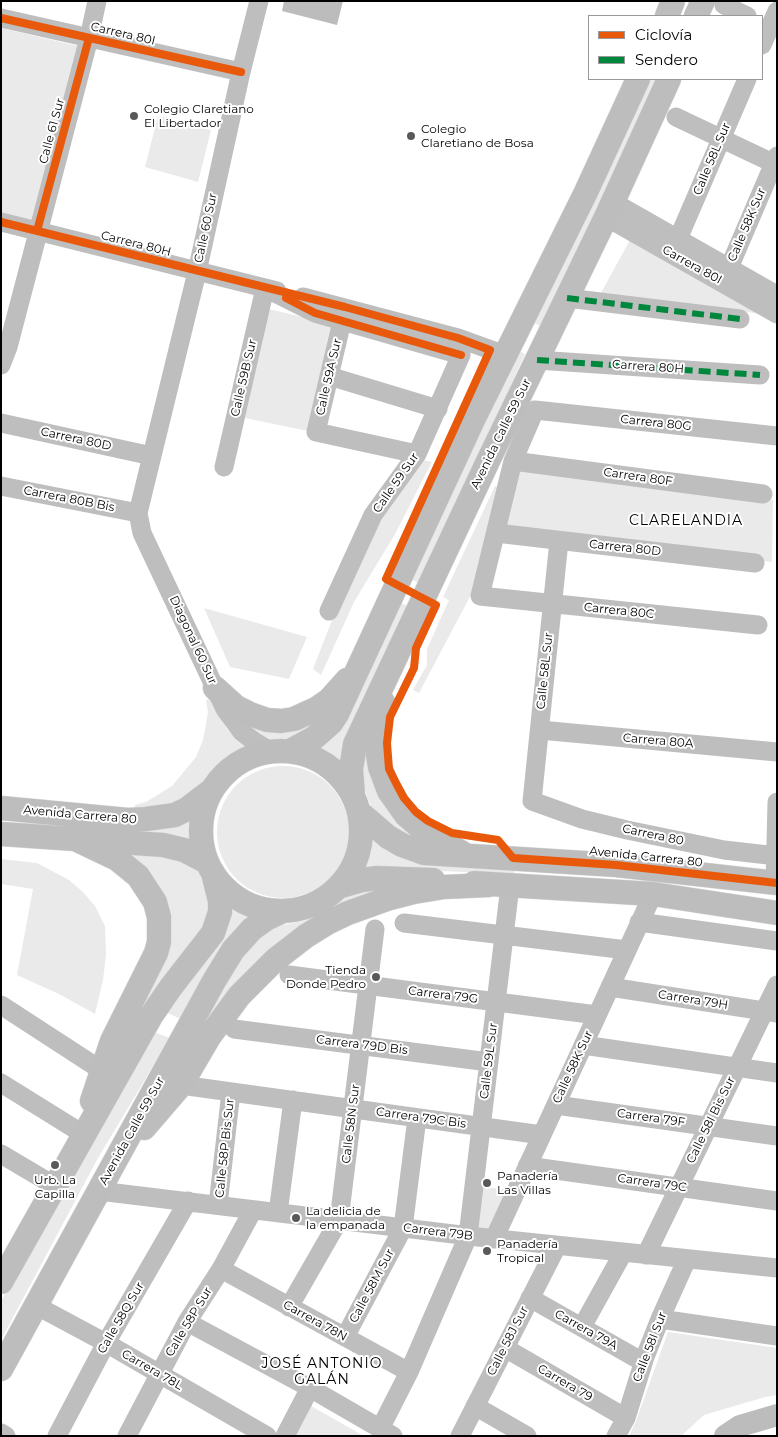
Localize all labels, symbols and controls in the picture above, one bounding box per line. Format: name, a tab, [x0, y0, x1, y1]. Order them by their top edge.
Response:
legend	[588, 15, 763, 80]
street label: Carrera 80I	[89, 20, 157, 48]
text: Ciclovía	[635, 25, 692, 44]
text: Sendero	[635, 50, 698, 69]
street label: Calle 61 Sur	[36, 97, 68, 165]
place label: Colegio Claretiano El Libertador	[144, 102, 254, 130]
marker: Colegio Claretiano El Libertador	[128, 110, 140, 122]
street label: Calle 58L Sur	[690, 121, 734, 197]
place label: Colegio Claretiano de Bosa	[421, 122, 534, 150]
marker: Colegio Claretiano de Bosa	[405, 130, 417, 142]
street label: Calle 58K Sur	[725, 186, 769, 264]
street label: Calle 60 Sur	[192, 192, 220, 264]
street label: Carrera 80H	[99, 228, 173, 260]
street label: Carrera 80I	[660, 243, 724, 287]
street label: Calle 59A Sur	[313, 337, 345, 417]
street label: Calle 59B Sur	[228, 338, 260, 418]
street label: Carrera 80H	[612, 357, 684, 377]
street label: Avenida Calle 59 Sur	[468, 376, 534, 492]
street label: Carrera 80G	[620, 412, 692, 434]
street label: Carrera 80D	[39, 424, 113, 454]
street label: Calle 59 Sur	[370, 450, 422, 516]
street label: Carrera 80F	[602, 465, 674, 489]
street label: Carrera 80B Bis	[22, 483, 116, 515]
district label: CLARELANDIA	[628, 513, 744, 529]
street label: Carrera 80D	[588, 537, 662, 559]
street label: Diagonal 60 Sur	[166, 593, 220, 687]
street label: Carrera 80C	[583, 600, 655, 622]
street label: Calle 58L Sur	[534, 632, 556, 710]
street label: Carrera 80A	[622, 731, 694, 751]
street label: Avenida Carrera 80	[23, 803, 137, 827]
street label: Carrera 80	[621, 821, 685, 849]
street label: Avenida Carrera 80	[589, 844, 703, 870]
place label: Tienda Donde Pedro	[286, 963, 366, 991]
marker: Tienda Donde Pedro	[370, 971, 382, 983]
street label: Carrera 79G	[407, 984, 479, 1006]
street label: Carrera 79H	[657, 987, 729, 1013]
street label: Calle 59L Sur	[477, 1022, 501, 1100]
street label: Calle 58K Sur	[550, 1028, 596, 1106]
street label: Carrera 79D Bis	[315, 1032, 409, 1058]
street label: Avenida Calle 59 Sur	[96, 1074, 168, 1188]
street label: Calle 58I Bis Sur	[684, 1074, 738, 1166]
street label: Calle 58N Sur	[339, 1083, 363, 1165]
street label: Calle 58P Bis Sur	[213, 1097, 237, 1199]
street label: Carrera 79C Bis	[375, 1105, 467, 1131]
street label: Carrera 79F	[616, 1106, 686, 1130]
marker: Urb. La Capilla	[49, 1159, 61, 1171]
place label: Panadería Las Villas	[497, 1169, 558, 1197]
street label: Carrera 79C	[617, 1171, 687, 1195]
place label: Urb. La Capilla	[34, 1173, 76, 1201]
marker: Panadería Las Villas	[481, 1177, 493, 1189]
place label: La delicia de la empanada	[306, 1204, 385, 1232]
marker: La delicia de la empanada	[290, 1212, 302, 1224]
street label: Carrera 79B	[402, 1221, 474, 1243]
place label: Panadería Tropical	[497, 1237, 558, 1265]
marker: Panadería Tropical	[481, 1245, 493, 1257]
street label: Calle 58M Sur	[346, 1247, 398, 1325]
street label: Calle 58Q Sur	[95, 1280, 147, 1356]
street label: Calle 58P Sur	[163, 1285, 215, 1359]
street label: Carrera 78N	[280, 1298, 350, 1344]
street label: Calle 58J Sur	[484, 1304, 532, 1378]
street label: Carrera 79A	[552, 1307, 620, 1353]
street label: Calle 58I Sur	[630, 1310, 670, 1384]
street label: Carrera 78L	[119, 1347, 185, 1393]
district label: JOSÉ ANTONIO GALÁN	[260, 1356, 384, 1388]
street label: Carrera 79	[535, 1362, 595, 1404]

